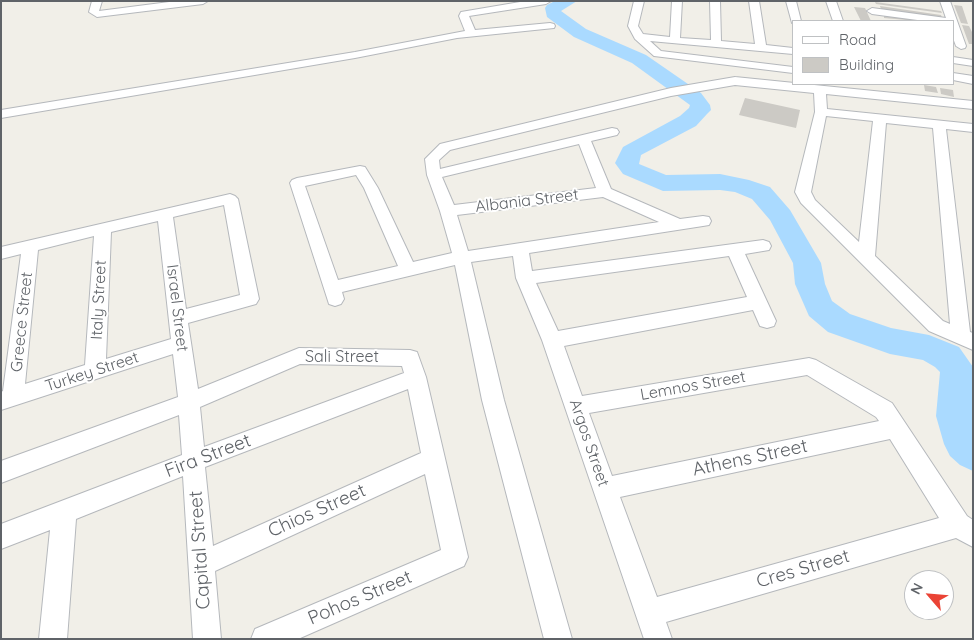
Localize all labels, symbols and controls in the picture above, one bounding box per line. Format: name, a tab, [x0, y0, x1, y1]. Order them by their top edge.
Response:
legend	[792, 20, 954, 85]
text: Road	[839, 30, 876, 49]
text: Building	[839, 55, 894, 74]
street label: Albania Street	[474, 185, 580, 217]
street label: Italy Street	[87, 260, 111, 340]
street label: Israel Street	[162, 263, 192, 353]
street label: Greece Street	[7, 271, 37, 373]
street label: Sali Street	[305, 347, 379, 367]
street label: Turkey Street	[43, 348, 141, 396]
street label: Lemnos Street	[639, 367, 747, 405]
street label: Argos Street	[565, 397, 613, 489]
street label: Fira Street	[162, 429, 254, 483]
street label: Athens Street	[690, 435, 810, 481]
street label: Chios Street	[265, 479, 369, 543]
street label: Capital Street	[184, 490, 216, 610]
street label: Cres Street	[754, 545, 852, 593]
street label: Pohos Street	[305, 566, 415, 630]
north arrow	[904, 570, 954, 620]
text: N	[906, 580, 927, 597]

